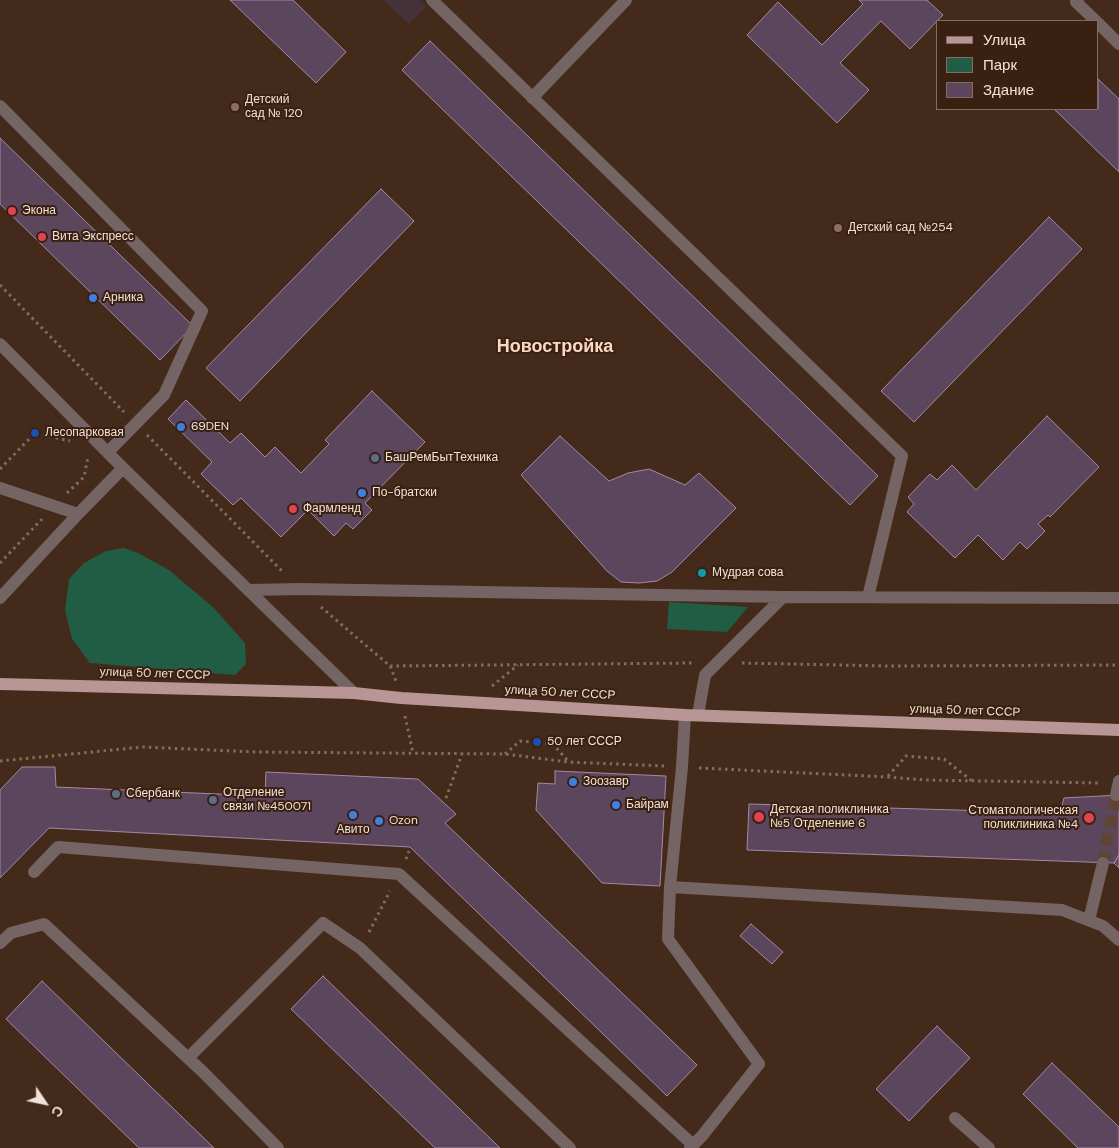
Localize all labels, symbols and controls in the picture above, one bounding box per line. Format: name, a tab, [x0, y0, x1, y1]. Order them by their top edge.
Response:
legend	[936, 20, 1099, 110]
text: Улица	[983, 30, 1026, 50]
text: Парк	[983, 55, 1017, 75]
text: Здание	[983, 80, 1034, 100]
place label: Детский сад № 120	[245, 93, 303, 121]
marker: Детский сад № 120	[229, 101, 241, 113]
place label: Экона	[22, 204, 56, 218]
marker: Экона	[6, 205, 18, 217]
place label: Детский сад №254	[848, 221, 953, 235]
marker: Детский сад №254	[832, 222, 844, 234]
place label: Вита Экспресс	[52, 230, 134, 244]
marker: Вита Экспресс	[36, 231, 48, 243]
place label: Арника	[103, 291, 143, 305]
marker: Арника	[87, 292, 99, 304]
district label: Новостройка	[497, 336, 613, 358]
place label: 69DEN	[191, 420, 229, 434]
marker: 69DEN	[175, 421, 187, 433]
place label: Лесопарковая	[45, 426, 124, 440]
marker: Лесопарковая	[29, 427, 41, 439]
place label: БашРемБытТехника	[385, 451, 498, 465]
marker: БашРемБытТехника	[369, 452, 381, 464]
place label: По-братски	[372, 486, 437, 500]
marker: По-братски	[356, 487, 368, 499]
place label: Фармленд	[303, 502, 361, 516]
marker: Фармленд	[287, 503, 299, 515]
place label: Мудрая сова	[712, 566, 783, 580]
marker: Мудрая сова	[696, 567, 708, 579]
street label: улица 50 лет СССР	[99, 665, 211, 683]
street label: улица 50 лет СССР	[504, 683, 616, 703]
street label: улица 50 лет СССР	[909, 702, 1021, 720]
place label: 50 лет СССР	[547, 735, 622, 749]
marker: 50 лет СССР	[531, 736, 543, 748]
place label: Зоозавр	[583, 775, 629, 789]
marker: Зоозавр	[567, 776, 579, 788]
place label: Отделение связи №450071	[223, 786, 311, 814]
place label: Сбербанк	[126, 787, 180, 801]
marker: Сбербанк	[110, 788, 122, 800]
marker: Отделение связи №450071	[207, 794, 219, 806]
place label: Байрам	[626, 798, 669, 812]
marker: Байрам	[610, 799, 622, 811]
place label: Детская поликлиника №5 Отделение 6	[770, 803, 889, 831]
place label: Стоматологическая поликлиника №4	[968, 804, 1078, 832]
marker: Авито	[347, 809, 359, 821]
marker: Детская поликлиника №5 Отделение 6	[752, 810, 766, 824]
marker: Стоматологическая поликлиника №4	[1082, 811, 1096, 825]
place label: Ozon	[389, 814, 418, 828]
marker: Ozon	[373, 815, 385, 827]
place label: Авито	[336, 823, 370, 837]
north arrow	[20, 1078, 70, 1128]
text: С	[47, 1102, 68, 1121]

